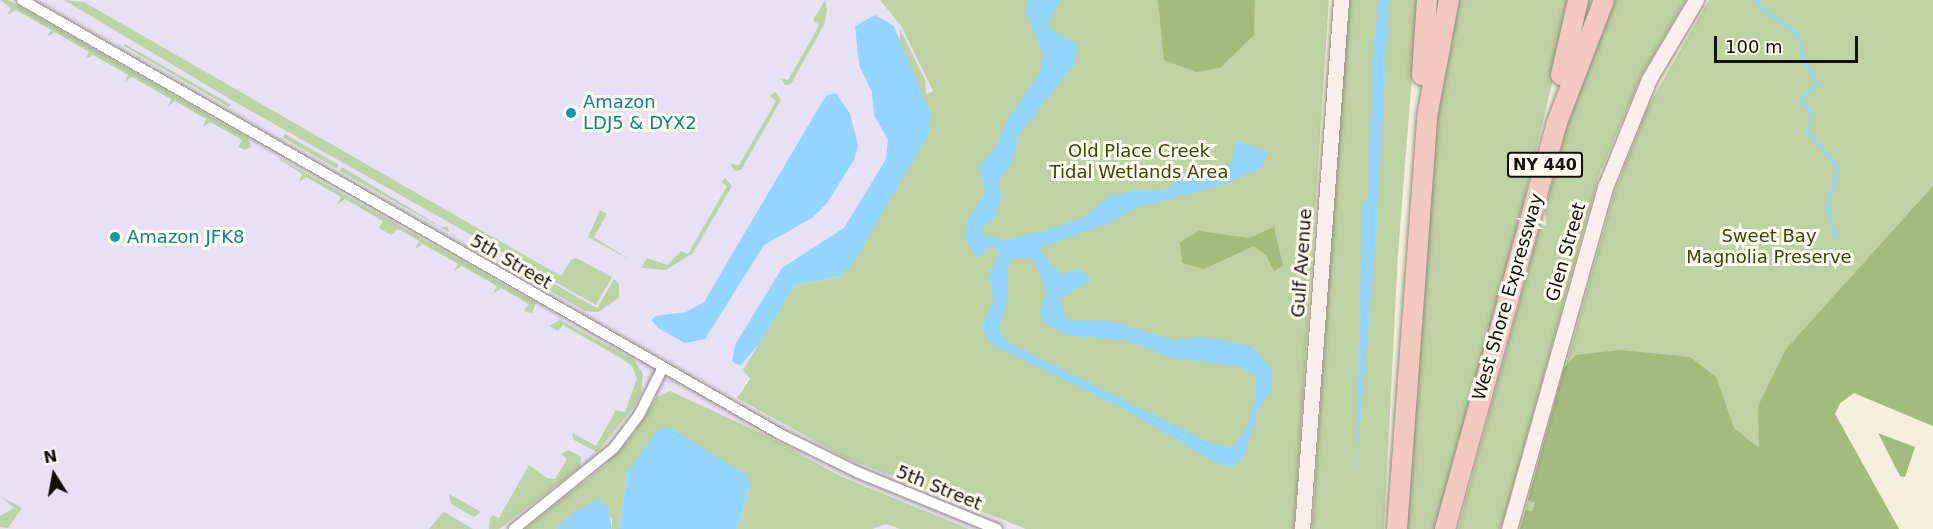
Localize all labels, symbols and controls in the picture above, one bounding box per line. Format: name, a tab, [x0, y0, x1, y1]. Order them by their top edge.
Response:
scale bar	[1717, 24, 1861, 62]
text: 100 m	[1725, 36, 1783, 57]
place label: Amazon LDJ5 & DYX2	[583, 92, 697, 134]
marker: Amazon LDJ5 & DYX2	[564, 106, 578, 120]
park label: Old Place Creek Tidal Wetlands Area	[1050, 141, 1228, 184]
road number: NY 440	[1506, 152, 1584, 178]
street label: West Shore Expressway	[1468, 191, 1548, 403]
street label: Glen Street	[1542, 200, 1590, 304]
street label: Gulf Avenue	[1287, 208, 1317, 318]
place label: Amazon JFK8	[127, 226, 244, 248]
park label: Sweet Bay Magnolia Preserve	[1686, 226, 1852, 268]
marker: Amazon JFK8	[108, 230, 122, 244]
street label: 5th Street	[466, 230, 556, 294]
north arrow	[24, 445, 84, 505]
text: N	[42, 446, 59, 467]
street label: 5th Street	[893, 461, 985, 515]

